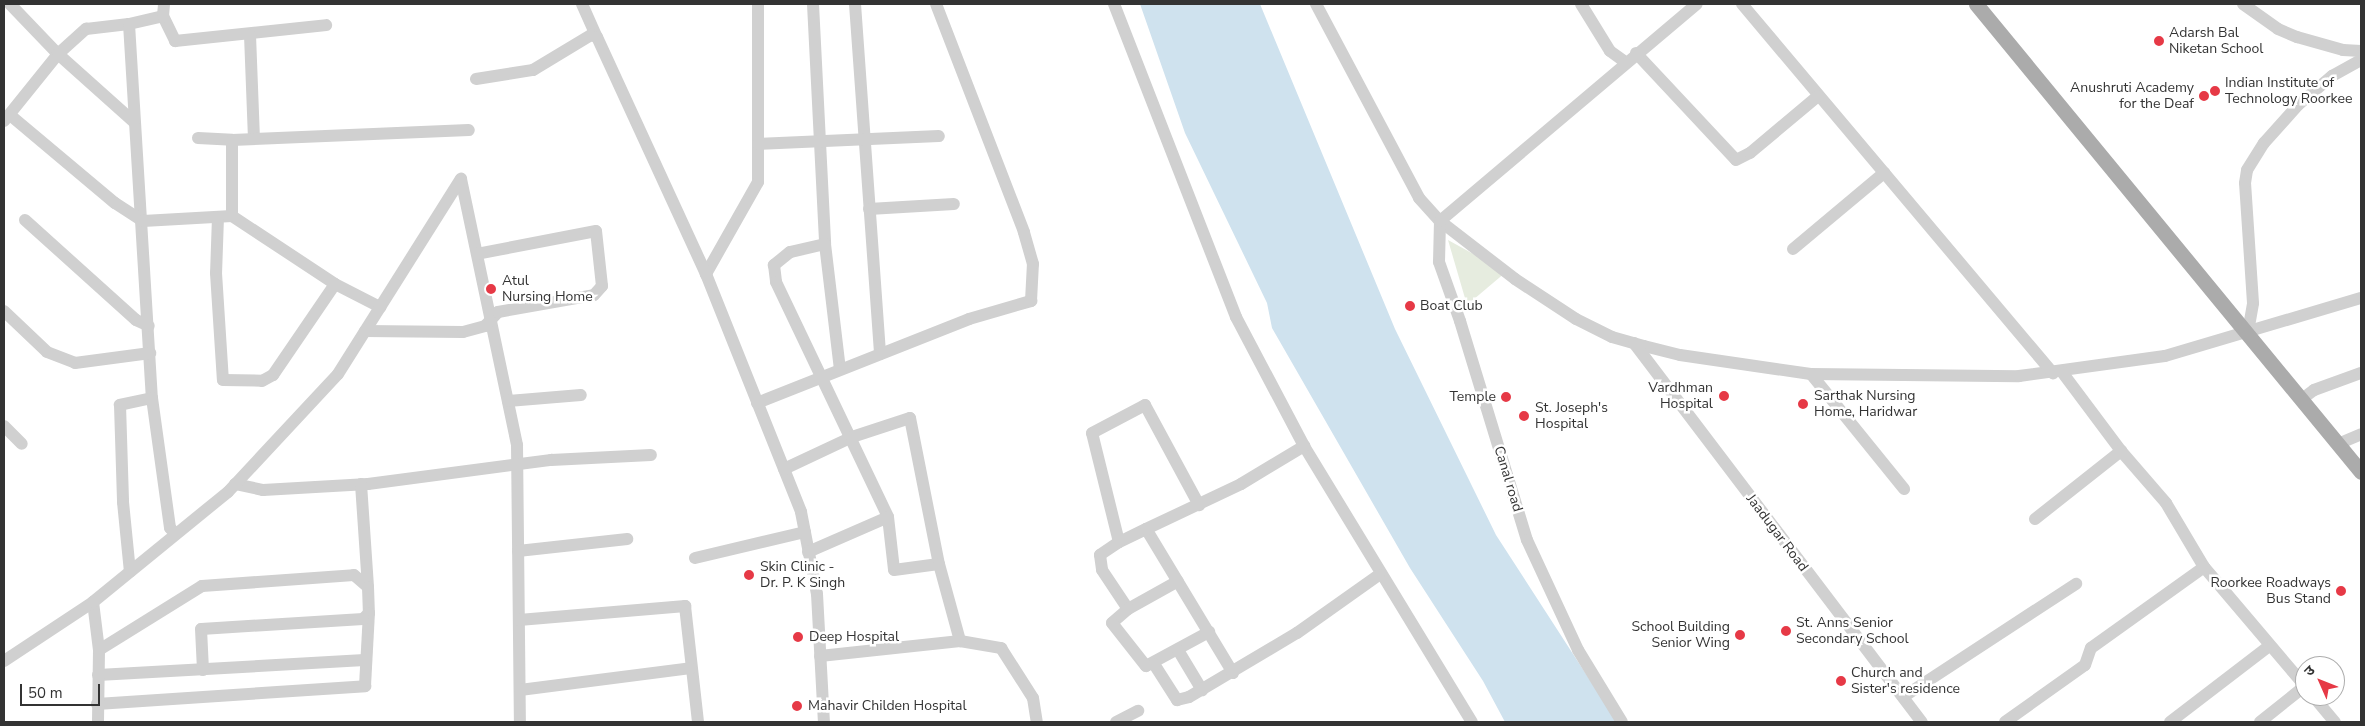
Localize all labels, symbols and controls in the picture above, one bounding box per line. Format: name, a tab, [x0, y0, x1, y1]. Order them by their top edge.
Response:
place label: Adarsh Bal Niketan School	[2169, 25, 2263, 58]
marker: Adarsh Bal Niketan School	[2153, 35, 2165, 47]
place label: Indian Institute of Technology Roorkee	[2225, 75, 2352, 108]
place label: Anushruti Academy for the Deaf	[2070, 80, 2194, 112]
marker: Indian Institute of Technology Roorkee	[2209, 85, 2221, 97]
marker: Anushruti Academy for the Deaf	[2198, 90, 2210, 102]
place label: Atul Nursing Home	[502, 273, 593, 306]
marker: Atul Nursing Home	[484, 282, 498, 296]
place label: Boat Club	[1420, 298, 1483, 314]
marker: Boat Club	[1404, 300, 1416, 312]
place label: Vardhman Hospital	[1648, 380, 1713, 412]
place label: Sarthak Nursing Home, Haridwar	[1814, 388, 1917, 421]
place label: Temple	[1450, 389, 1496, 405]
marker: Vardhman Hospital	[1717, 389, 1731, 403]
marker: Temple	[1500, 391, 1512, 403]
marker: Sarthak Nursing Home, Haridwar	[1796, 397, 1810, 411]
place label: St. Joseph's Hospital	[1535, 400, 1608, 432]
marker: St. Joseph's Hospital	[1517, 409, 1531, 423]
street label: Canal road	[1490, 444, 1526, 514]
street label: Jaadugar Road	[1743, 491, 1811, 575]
place label: Skin Clinic - Dr. P. K Singh	[760, 559, 845, 592]
marker: Skin Clinic - Dr. P. K Singh	[742, 568, 756, 582]
place label: Roorkee Roadways Bus Stand	[2211, 575, 2331, 608]
marker: Roorkee Roadways Bus Stand	[2335, 585, 2347, 597]
place label: St. Anns Senior Secondary School	[1796, 615, 1909, 648]
place label: School Building Senior Wing	[1631, 619, 1730, 652]
marker: St. Anns Senior Secondary School	[1780, 625, 1792, 637]
place label: Deep Hospital	[809, 629, 899, 645]
marker: School Building Senior Wing	[1734, 629, 1746, 641]
marker: Deep Hospital	[791, 630, 805, 644]
north arrow	[2295, 656, 2345, 706]
text: उ	[2300, 661, 2319, 680]
place label: Church and Sister's residence	[1851, 665, 1960, 698]
scale bar	[22, 674, 102, 706]
marker: Church and Sister's residence	[1835, 675, 1847, 687]
text: 50 m	[28, 683, 63, 703]
place label: Mahavir Childen Hospital	[808, 698, 967, 714]
marker: Mahavir Childen Hospital	[790, 699, 804, 713]

